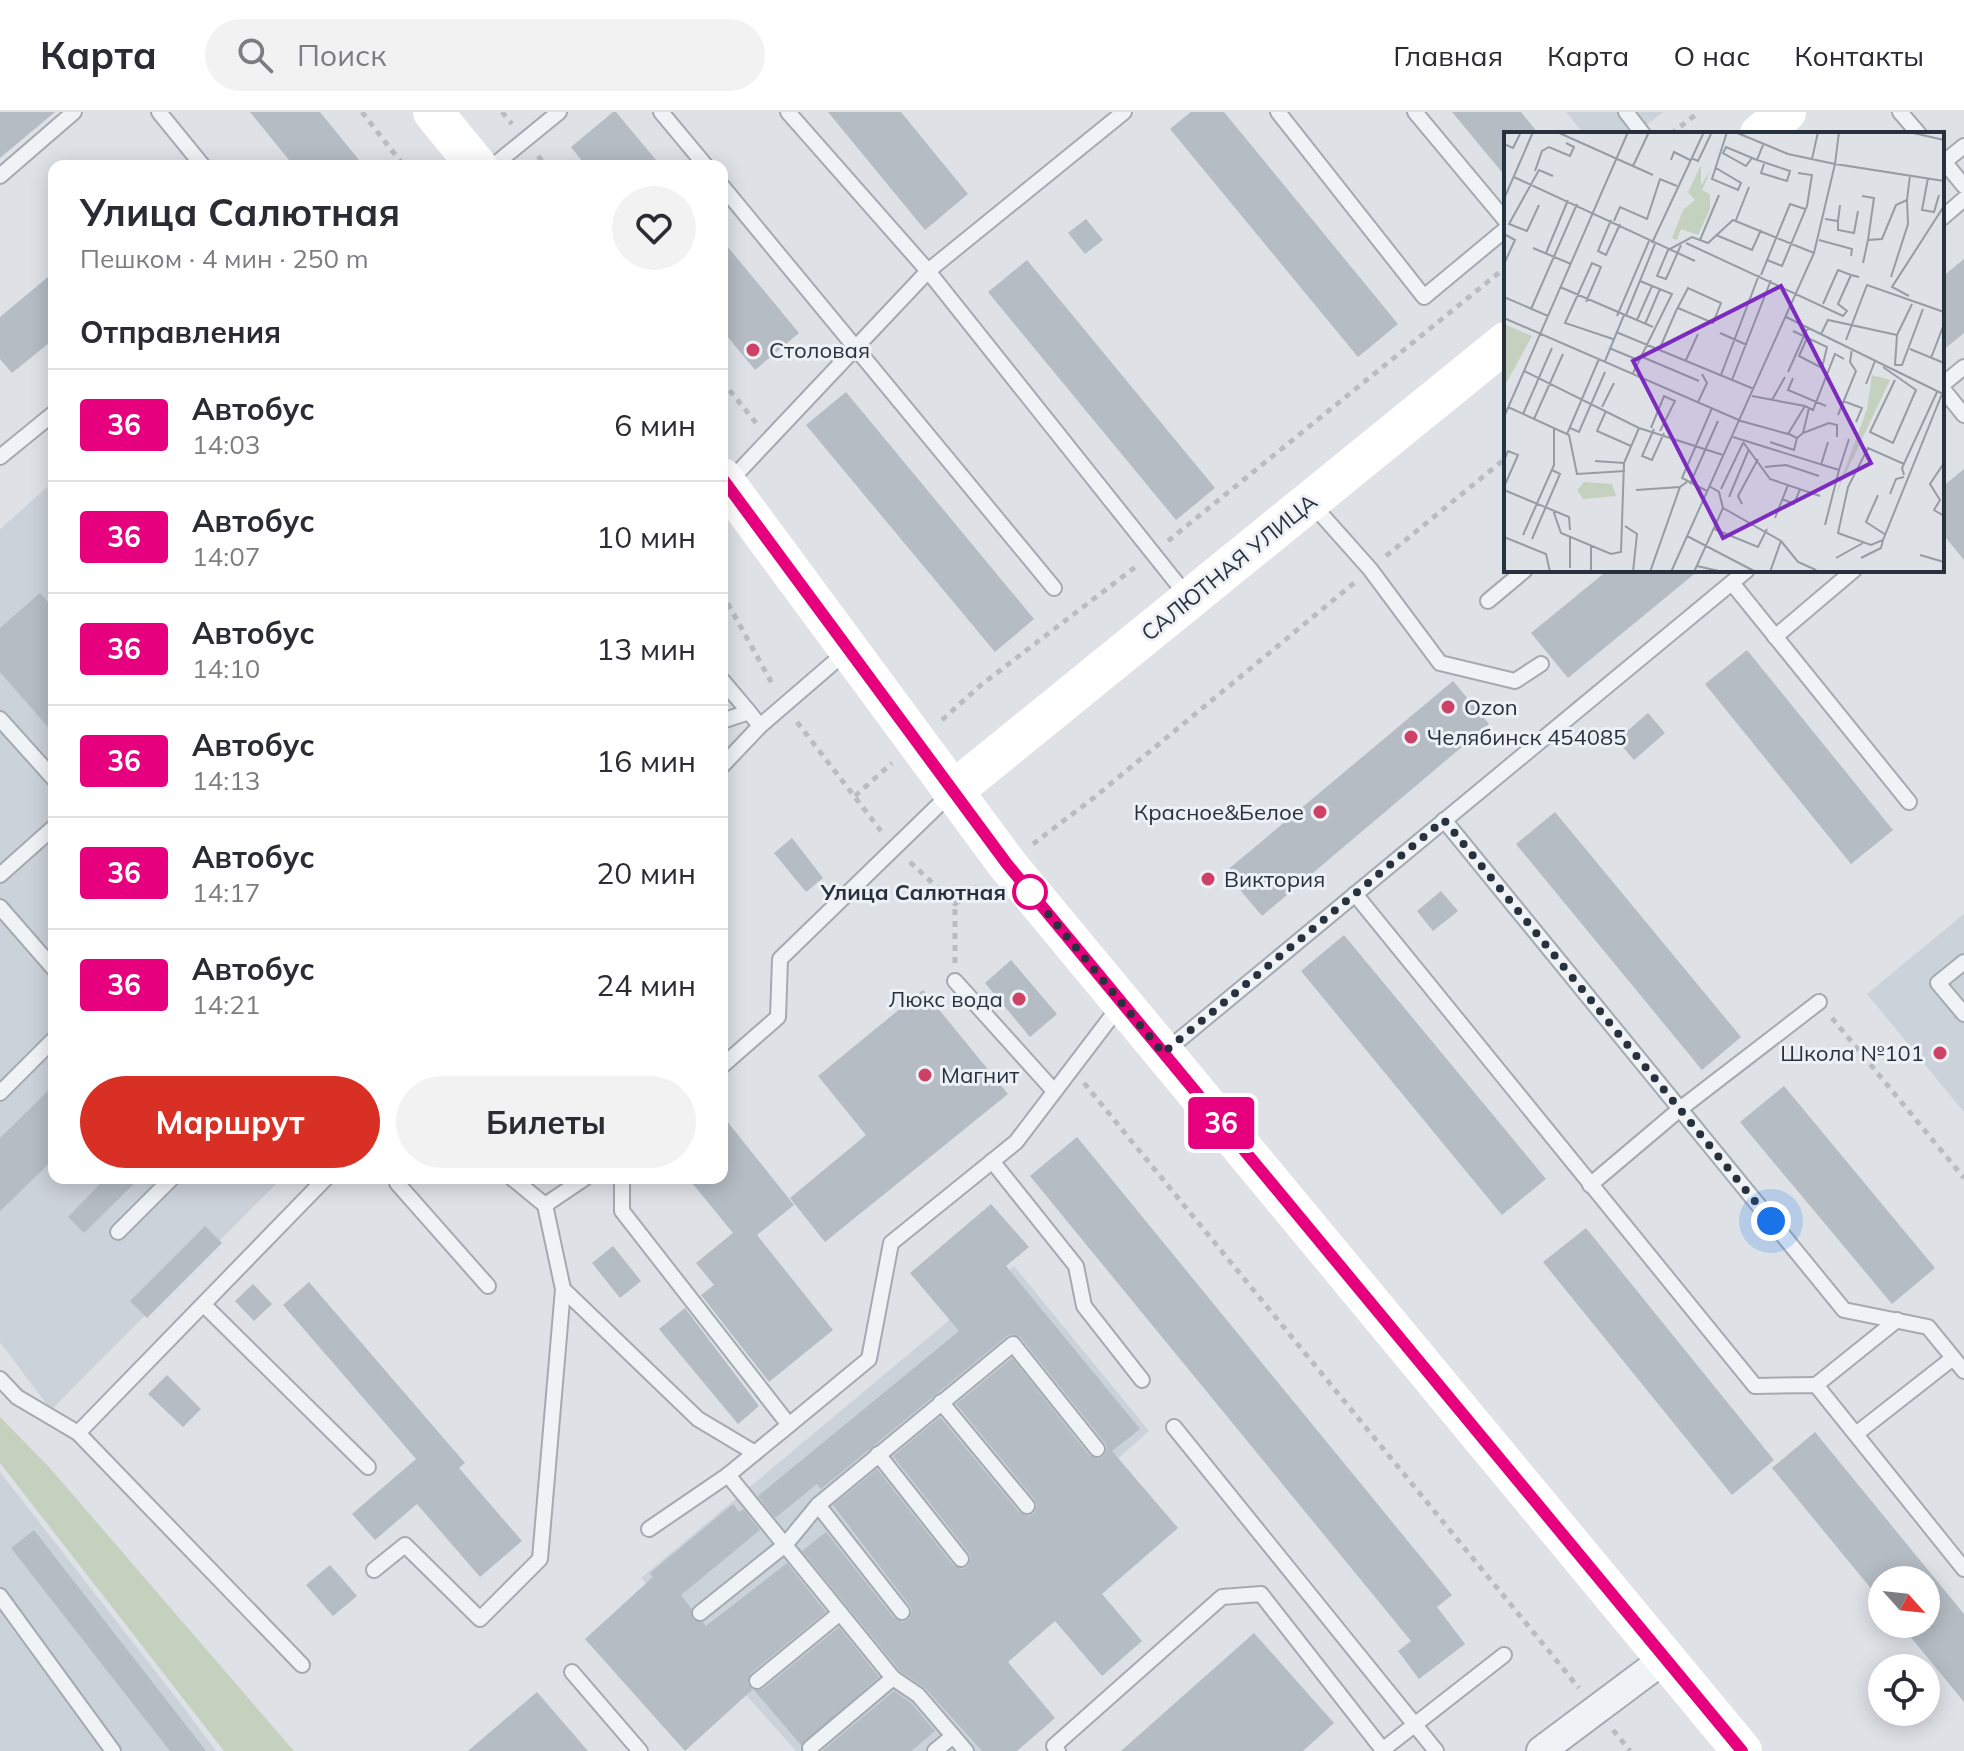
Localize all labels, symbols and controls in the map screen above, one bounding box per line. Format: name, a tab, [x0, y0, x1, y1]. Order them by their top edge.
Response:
search box	[205, 19, 765, 91]
text: Карта	[40, 31, 157, 79]
icon: search	[233, 33, 277, 77]
text: Поиск	[297, 36, 386, 74]
text: Главная	[1393, 38, 1503, 73]
text: Карта	[1547, 38, 1629, 73]
text: О нас	[1673, 38, 1750, 73]
text: Контакты	[1794, 38, 1924, 73]
inset map	[1504, 132, 1944, 572]
button: heart	[612, 186, 696, 270]
text: Улица Салютная	[80, 188, 400, 236]
text: Пешком · 4 мин · 250 m	[80, 242, 369, 275]
text: Отправления	[80, 313, 281, 351]
place label: Столовая	[769, 336, 870, 364]
marker: Столовая	[744, 341, 762, 359]
text: Автобус	[192, 390, 315, 428]
text: 6 мин	[614, 406, 696, 444]
text: 36	[107, 407, 141, 442]
text: 14:03	[192, 428, 260, 461]
street label: САЛЮТНАЯ УЛИЦА	[1135, 487, 1323, 647]
text: Автобус	[192, 502, 315, 540]
text: 10 мин	[596, 518, 696, 556]
text: 36	[107, 519, 141, 554]
text: 14:07	[192, 540, 260, 573]
text: Автобус	[192, 614, 315, 652]
text: 13 мин	[596, 630, 696, 668]
text: 36	[107, 631, 141, 666]
text: 14:10	[192, 652, 260, 685]
place label: Ozon	[1464, 693, 1518, 721]
marker: Ozon	[1439, 698, 1457, 716]
place label: Челябинск 454085	[1427, 723, 1626, 751]
text: Автобус	[192, 726, 315, 764]
marker: Челябинск 454085	[1402, 728, 1420, 746]
text: 16 мин	[596, 742, 696, 780]
text: 36	[107, 743, 141, 778]
text: 14:13	[192, 764, 260, 797]
place label: Красное&Белое	[1134, 798, 1304, 826]
marker: Красное&Белое	[1311, 803, 1329, 821]
text: Автобус	[192, 838, 315, 876]
text: 20 мин	[596, 854, 696, 892]
text: 36	[107, 855, 141, 890]
place label: Виктория	[1224, 865, 1325, 893]
marker: Виктория	[1199, 870, 1217, 888]
marker: Улица Салютная	[1013, 875, 1047, 909]
text: 14:17	[192, 876, 260, 909]
place label: Улица Салютная	[820, 878, 1006, 906]
text: Автобус	[192, 950, 315, 988]
text: 24 мин	[596, 966, 696, 1004]
text: 36	[107, 967, 141, 1002]
place label: Люкс вода	[888, 985, 1003, 1013]
text: 14:21	[192, 988, 260, 1021]
marker: Люкс вода	[1010, 990, 1028, 1008]
place label: Школа №101	[1780, 1039, 1924, 1067]
marker: Школа №101	[1931, 1044, 1949, 1062]
place label: Магнит	[941, 1061, 1019, 1089]
marker: Магнит	[916, 1066, 934, 1084]
button: Маршрут	[80, 1076, 380, 1168]
button: Билеты	[396, 1076, 696, 1168]
line badge: 36	[1185, 1097, 1257, 1149]
text: 36	[1204, 1105, 1238, 1140]
your location	[1751, 1201, 1791, 1241]
north arrow	[1868, 1566, 1940, 1638]
map controls	[1868, 1566, 1940, 1726]
button: locate	[1868, 1654, 1940, 1726]

